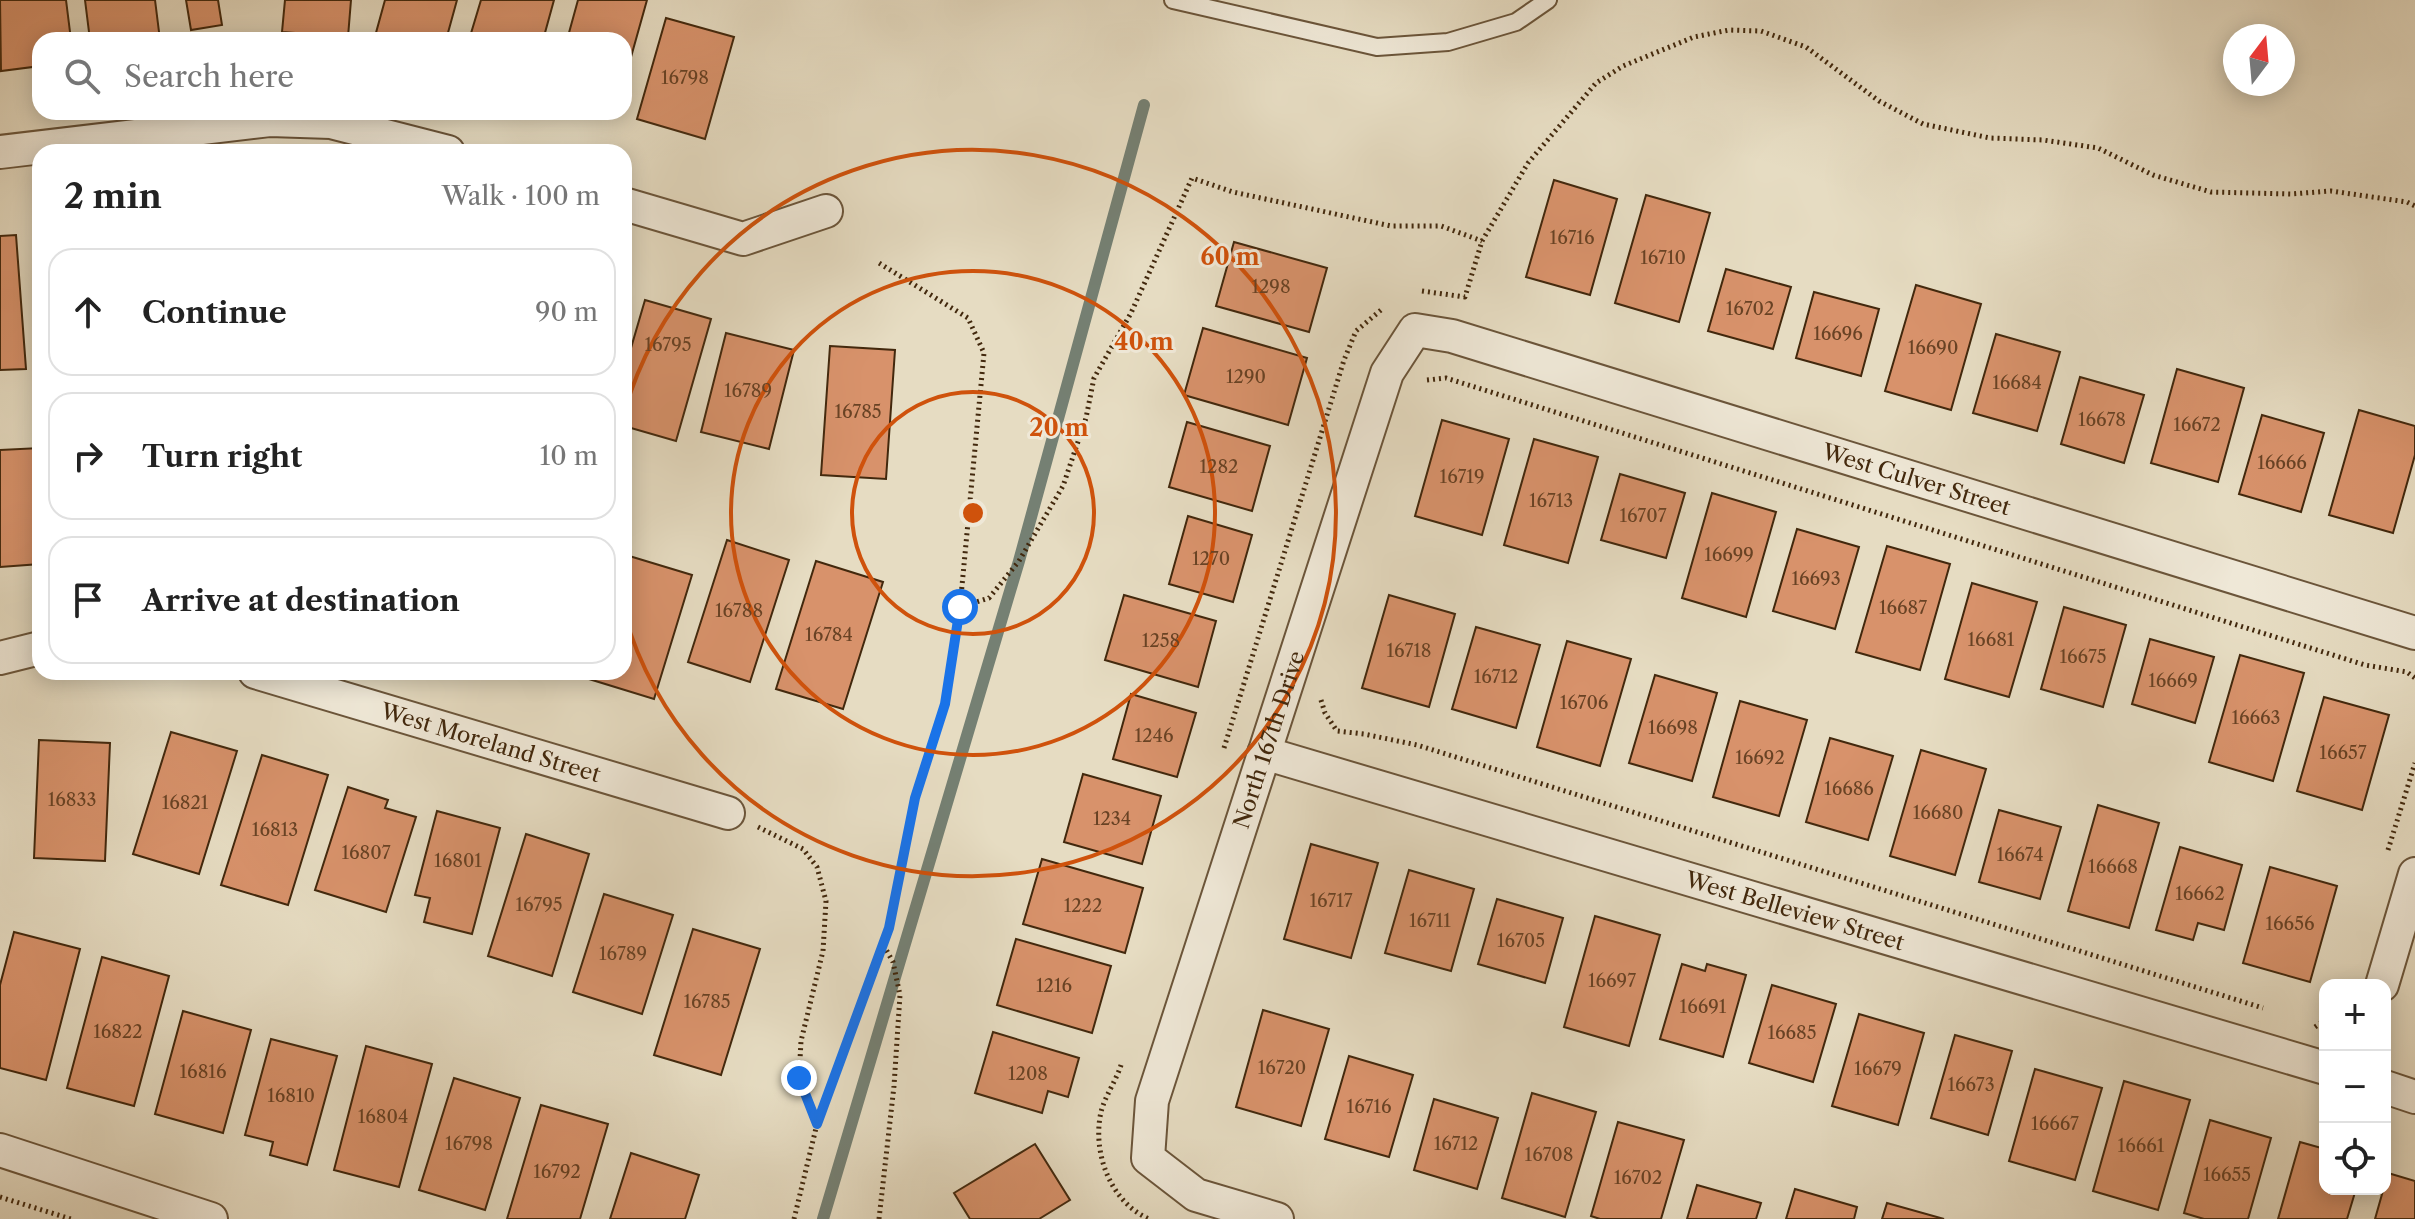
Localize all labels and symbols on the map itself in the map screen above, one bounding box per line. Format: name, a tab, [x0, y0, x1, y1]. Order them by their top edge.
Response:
north arrow	[2223, 24, 2295, 96]
house number: 16798	[661, 67, 709, 89]
house number: 16716	[1550, 227, 1594, 249]
text: 60 m	[1200, 242, 1260, 271]
house number: 16710	[1640, 247, 1686, 269]
house number: 1298	[1251, 276, 1291, 298]
house number: 16702	[1726, 298, 1774, 320]
house number: 16696	[1813, 323, 1863, 345]
text: 40 m	[1114, 327, 1174, 356]
house number: 16795	[644, 334, 692, 356]
house number: 16690	[1908, 337, 1958, 359]
house number: 1290	[1226, 366, 1266, 388]
house number: 16684	[1992, 372, 2042, 394]
house number: 16789	[724, 380, 772, 402]
house number: 16785	[834, 401, 882, 423]
house number: 16678	[2078, 409, 2126, 431]
text: 20 m	[1029, 413, 1089, 442]
house number: 16672	[2173, 414, 2221, 436]
street label: West Culver Street	[1818, 437, 2014, 521]
house number: 16666	[2257, 452, 2307, 474]
house number: 1282	[1200, 456, 1238, 478]
house number: 16719	[1440, 466, 1484, 488]
house number: 16713	[1529, 490, 1573, 512]
centre of rings	[959, 499, 987, 527]
house number: 16707	[1619, 505, 1667, 527]
house number: 16699	[1704, 544, 1754, 566]
house number: 1270	[1192, 548, 1230, 570]
house number: 16693	[1791, 568, 1841, 590]
route start	[942, 589, 978, 625]
house number: 16687	[1879, 597, 1927, 619]
house number: 16788	[715, 600, 763, 622]
house number: 16784	[805, 624, 853, 646]
house number: 16681	[1968, 629, 2015, 651]
house number: 1258	[1142, 630, 1180, 652]
house number: 16718	[1387, 640, 1432, 662]
house number: 16675	[2059, 646, 2107, 668]
street label: North 167th Drive	[1227, 647, 1310, 832]
house number: 16712	[1474, 666, 1518, 688]
house number: 16669	[2148, 670, 2198, 692]
house number: 16706	[1560, 692, 1608, 714]
street label: West Moreland Street	[377, 697, 604, 788]
house number: 16663	[2231, 707, 2281, 729]
house number: 16698	[1648, 717, 1698, 739]
house number: 1246	[1135, 725, 1173, 747]
house number: 16657	[2319, 742, 2367, 764]
house number: 16692	[1735, 747, 1785, 769]
house number: 16686	[1824, 778, 1874, 800]
house number: 16833	[48, 789, 96, 811]
house number: 16821	[162, 792, 209, 814]
house number: 16680	[1913, 802, 1963, 824]
house number: 1234	[1093, 808, 1131, 830]
house number: 16813	[252, 819, 298, 841]
house number: 16807	[341, 842, 391, 864]
house number: 16674	[1996, 844, 2044, 866]
house number: 16801	[434, 850, 482, 872]
house number: 16668	[2088, 856, 2138, 878]
street label: West Belleview Street	[1682, 865, 1908, 956]
house number: 16662	[2175, 883, 2225, 905]
house number: 16717	[1309, 890, 1353, 912]
house number: 16795	[515, 894, 563, 916]
house number: 1222	[1064, 895, 1102, 917]
house number: 16711	[1409, 910, 1451, 932]
house number: 16656	[2266, 913, 2314, 935]
house number: 16705	[1497, 930, 1545, 952]
house number: 16789	[599, 943, 647, 965]
house number: 16697	[1588, 970, 1636, 992]
house number: 1216	[1036, 975, 1072, 997]
house number: 16785	[683, 991, 731, 1013]
house number: 16691	[1680, 996, 1727, 1018]
house number: 16822	[93, 1021, 143, 1043]
house number: 16685	[1767, 1022, 1817, 1044]
house number: 16720	[1258, 1057, 1306, 1079]
house number: 16679	[1854, 1058, 1902, 1080]
route end	[781, 1060, 817, 1096]
house number: 16816	[180, 1061, 226, 1083]
house number: 1208	[1008, 1063, 1048, 1085]
house number: 16673	[1947, 1074, 1995, 1096]
house number: 16810	[267, 1085, 315, 1107]
house number: 16716	[1347, 1096, 1391, 1118]
house number: 16804	[358, 1106, 408, 1128]
house number: 16667	[2031, 1113, 2079, 1135]
house number: 16798	[445, 1133, 493, 1155]
house number: 16712	[1434, 1133, 1478, 1155]
house number: 16661	[2118, 1135, 2165, 1157]
house number: 16708	[1525, 1144, 1573, 1166]
house number: 16792	[533, 1161, 581, 1183]
house number: 16655	[2203, 1164, 2251, 1186]
house number: 16702	[1614, 1167, 1662, 1189]

